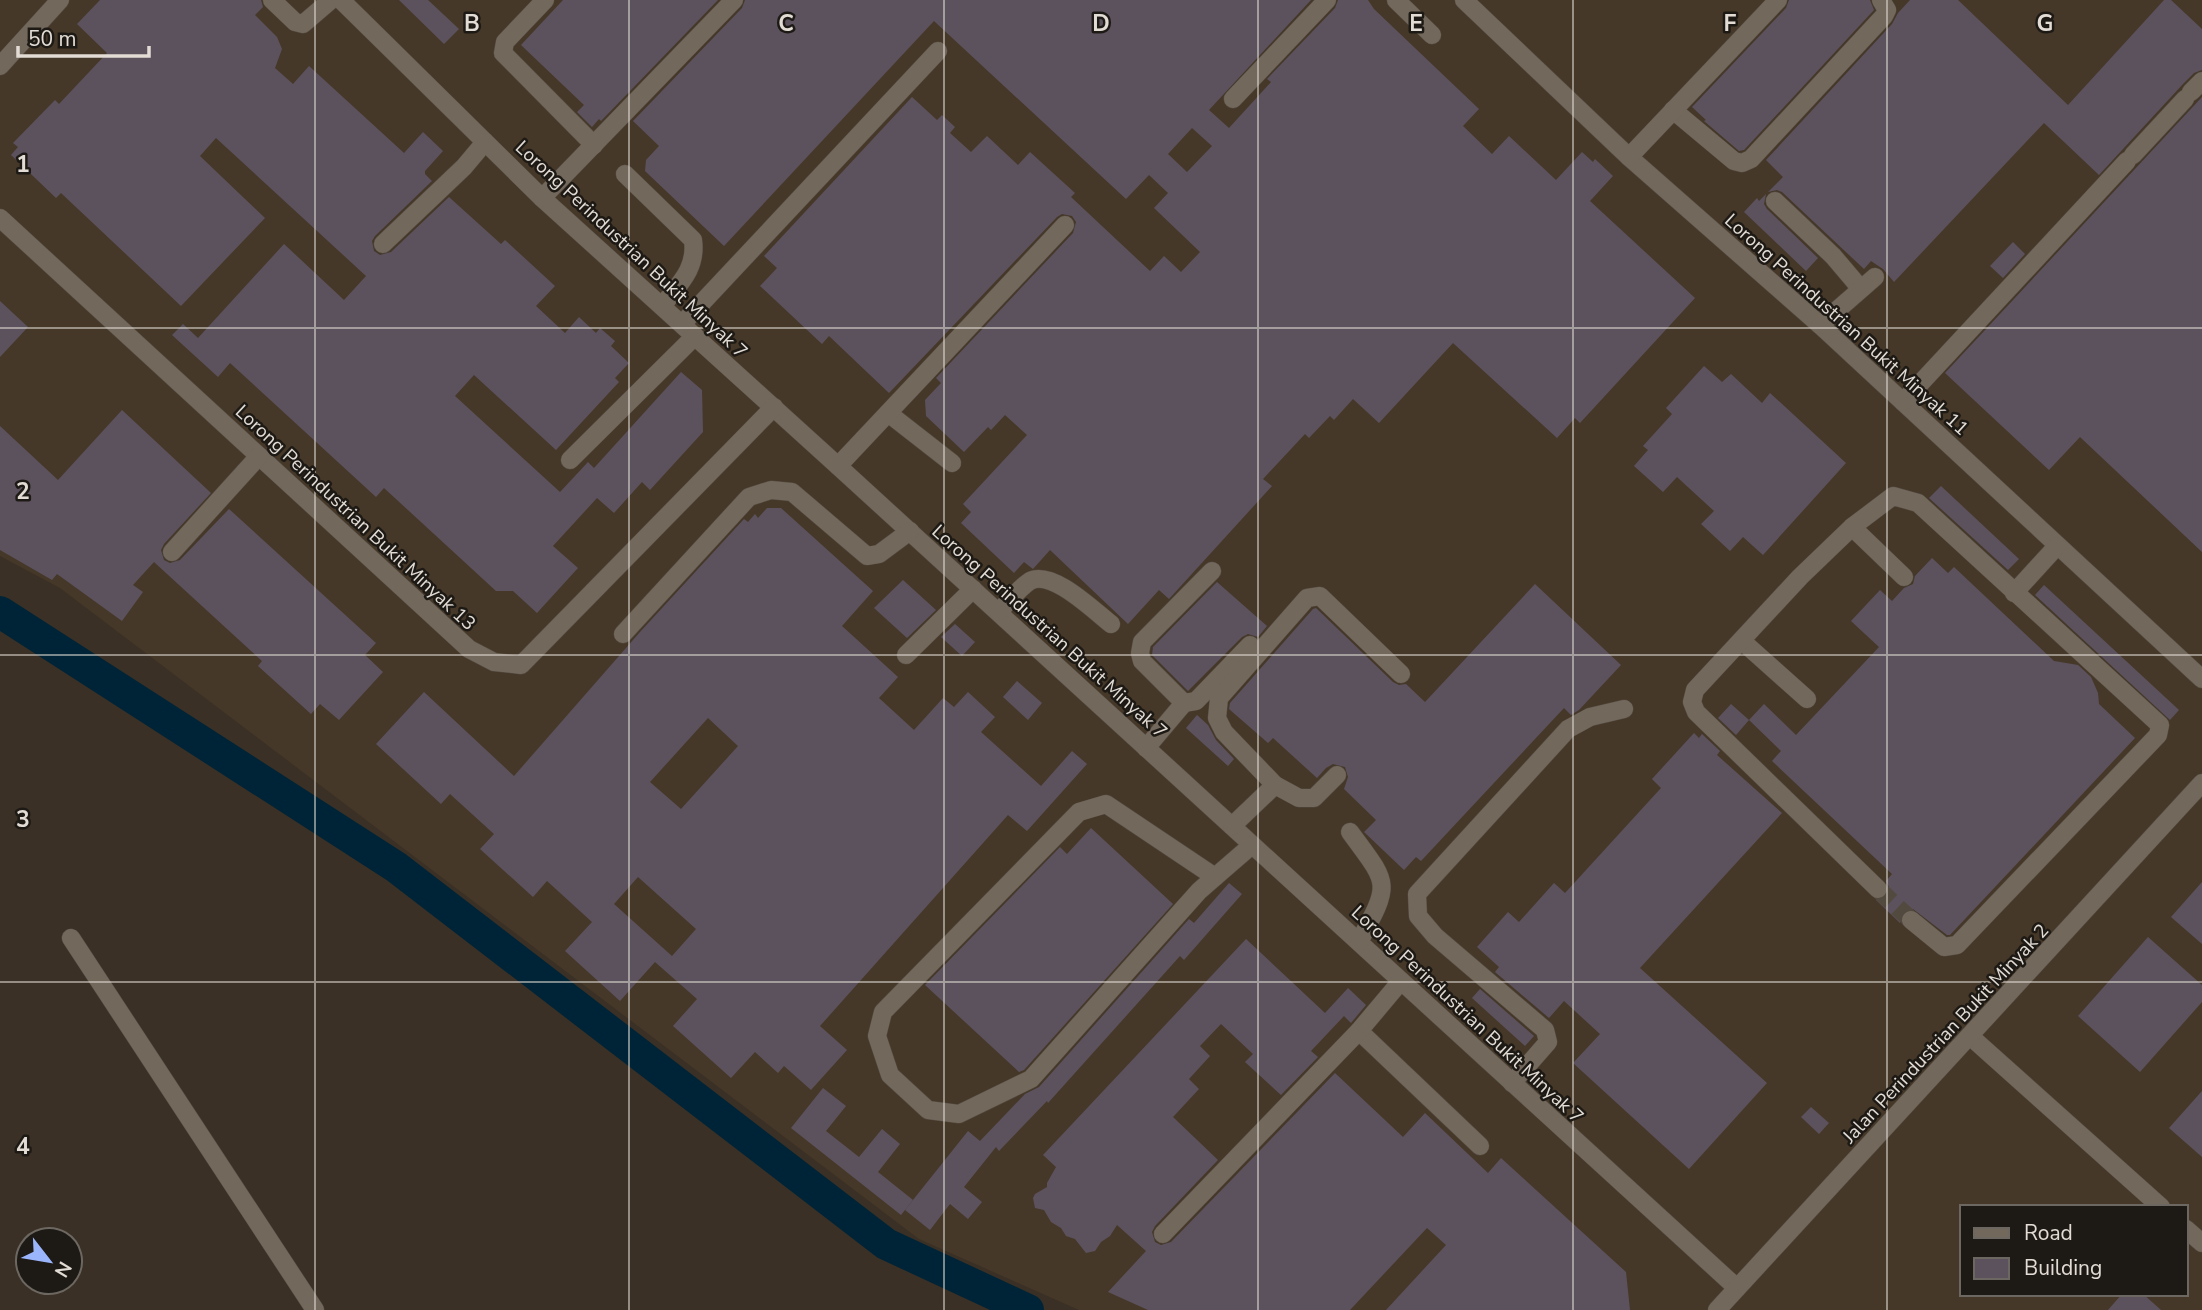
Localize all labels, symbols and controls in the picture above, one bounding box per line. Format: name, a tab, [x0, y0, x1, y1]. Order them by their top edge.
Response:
text: B	[464, 8, 480, 39]
text: C	[778, 8, 794, 39]
text: D	[1092, 8, 1110, 39]
text: E	[1409, 8, 1423, 39]
text: F	[1724, 8, 1737, 39]
text: G	[2037, 8, 2053, 39]
scale bar	[18, 14, 149, 58]
text: 50 m	[28, 25, 77, 53]
street label: Lorong Perindustrian Bukit Minyak 7	[510, 135, 753, 364]
text: 1	[16, 149, 30, 180]
street label: Lorong Perindustrian Bukit Minyak 11	[1719, 208, 1974, 441]
street label: Lorong Perindustrian Bukit Minyak 13	[229, 399, 481, 636]
text: 2	[16, 476, 30, 507]
street label: Lorong Perindustrian Bukit Minyak 7	[926, 519, 1173, 745]
text: 3	[16, 804, 30, 835]
street label: Lorong Perindustrian Bukit Minyak 7	[1346, 900, 1589, 1129]
street label: Jalan Perindustrian Bukit Minyak 2	[1836, 918, 2055, 1150]
text: 4	[16, 1131, 30, 1162]
legend	[1960, 1205, 2188, 1296]
text: Road	[2024, 1219, 2073, 1247]
north arrow	[14, 1226, 84, 1296]
text: Building	[2024, 1254, 2102, 1282]
text: N	[48, 1256, 78, 1282]

